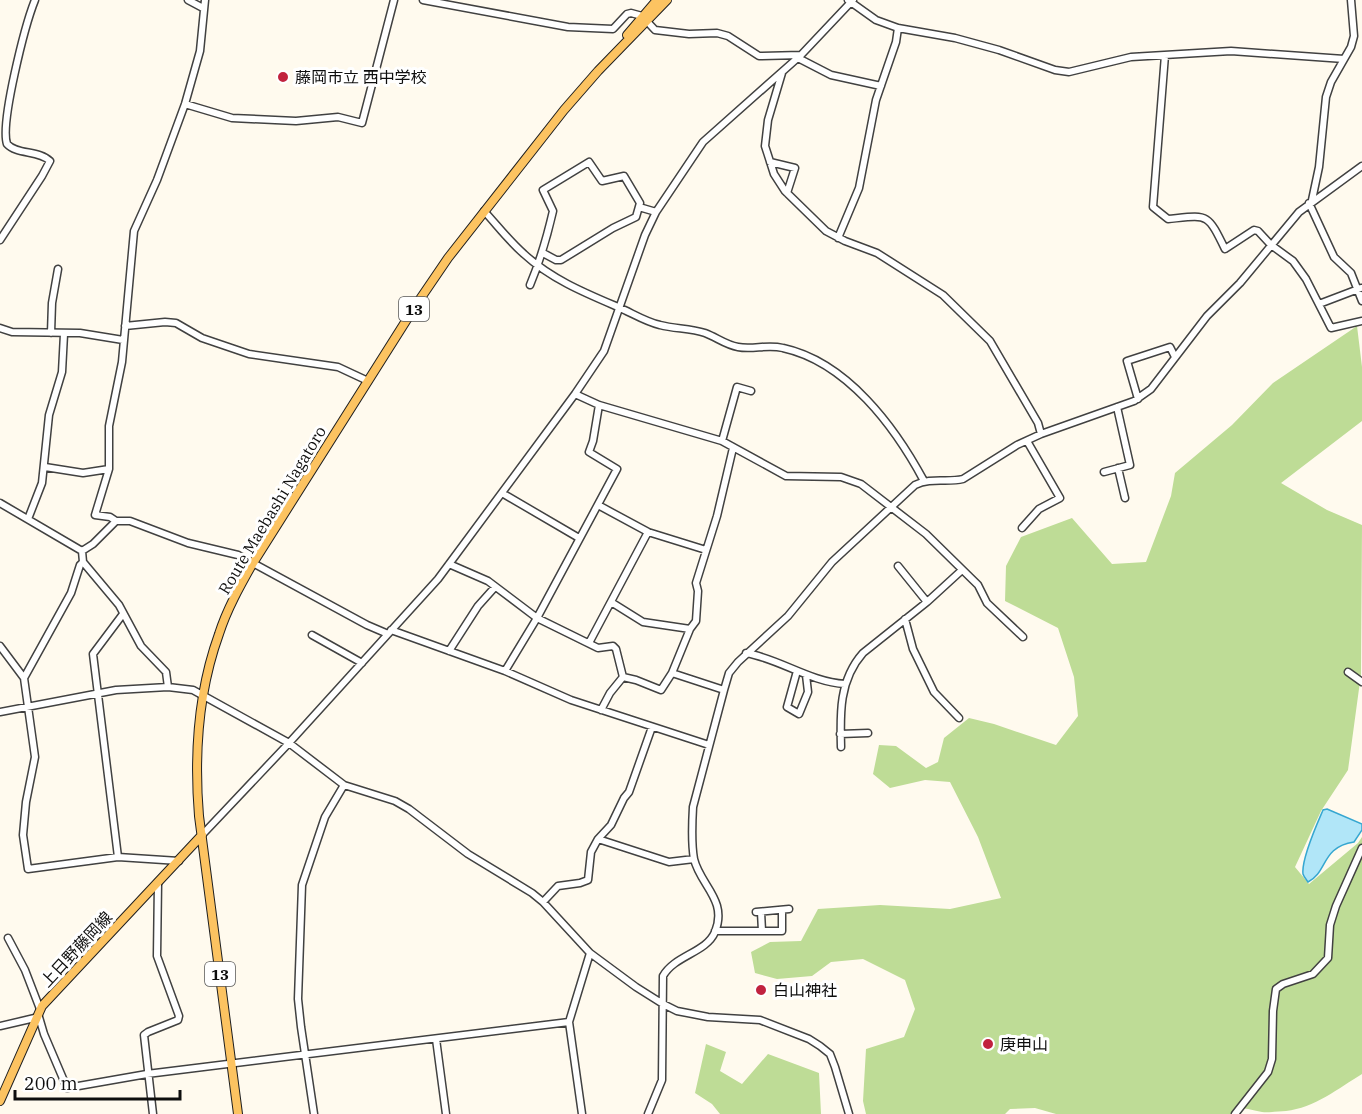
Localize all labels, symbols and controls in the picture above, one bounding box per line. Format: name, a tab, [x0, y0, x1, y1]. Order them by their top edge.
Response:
place label: 藤岡市立 西中学校	[295, 67, 427, 87]
marker: 藤岡市立 西中学校	[276, 70, 290, 84]
road number: 13	[399, 297, 429, 321]
street label: Route Maebashi Nagatoro	[214, 422, 330, 598]
street label: 上日野藤岡線	[36, 907, 116, 991]
road number: 13	[205, 962, 235, 986]
place label: 白山神社	[773, 980, 837, 1000]
marker: 白山神社	[754, 983, 768, 997]
place label: 庚申山	[1000, 1034, 1048, 1054]
marker: 庚申山	[981, 1037, 995, 1051]
scale bar	[15, 1063, 180, 1101]
text: 200 m	[24, 1072, 78, 1095]

